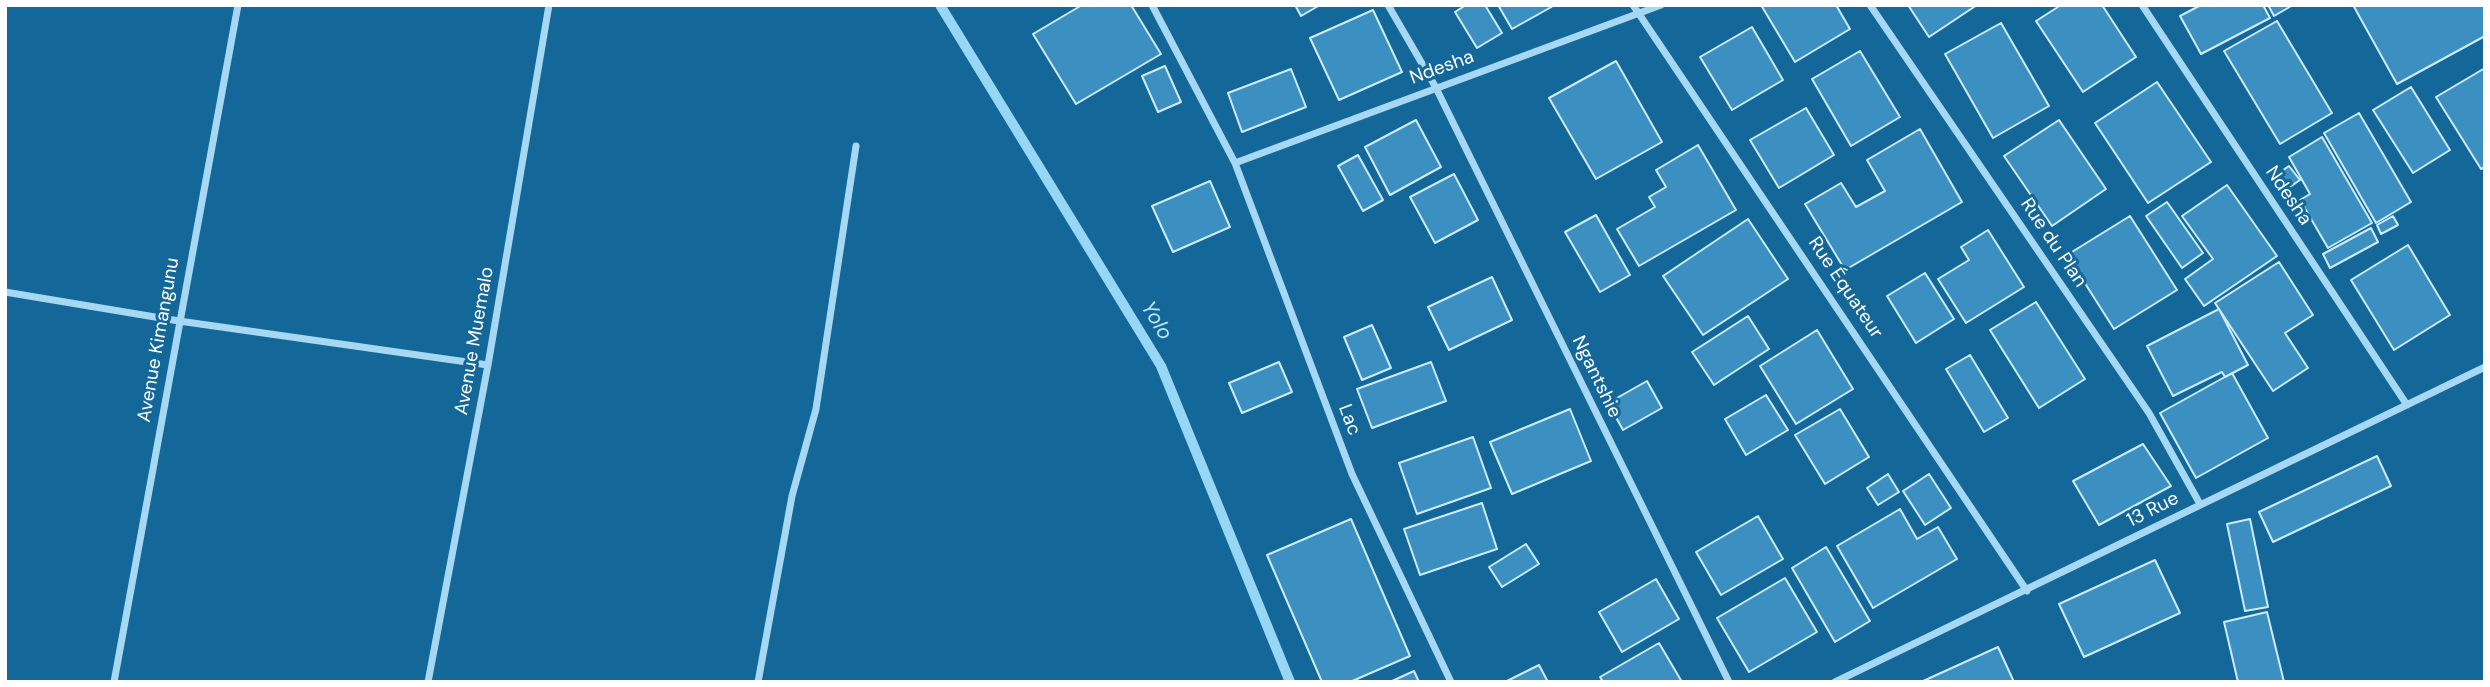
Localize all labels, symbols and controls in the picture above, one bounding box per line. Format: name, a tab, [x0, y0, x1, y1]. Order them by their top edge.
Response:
street label: Ndesha	[1407, 46, 1477, 90]
street label: Ndesha	[2260, 162, 2316, 230]
street label: Rue du Plan	[2015, 194, 2091, 292]
street label: Rue Équateur	[1803, 233, 1887, 343]
street label: Avenue Kimangunu	[133, 256, 185, 424]
street label: Avenue Muemalo	[451, 265, 499, 417]
water label: Yolo	[1135, 297, 1177, 345]
street label: Ngantshie	[1566, 332, 1626, 422]
street label: Lac	[1333, 401, 1365, 439]
street label: 13 Rue	[2123, 487, 2183, 533]

